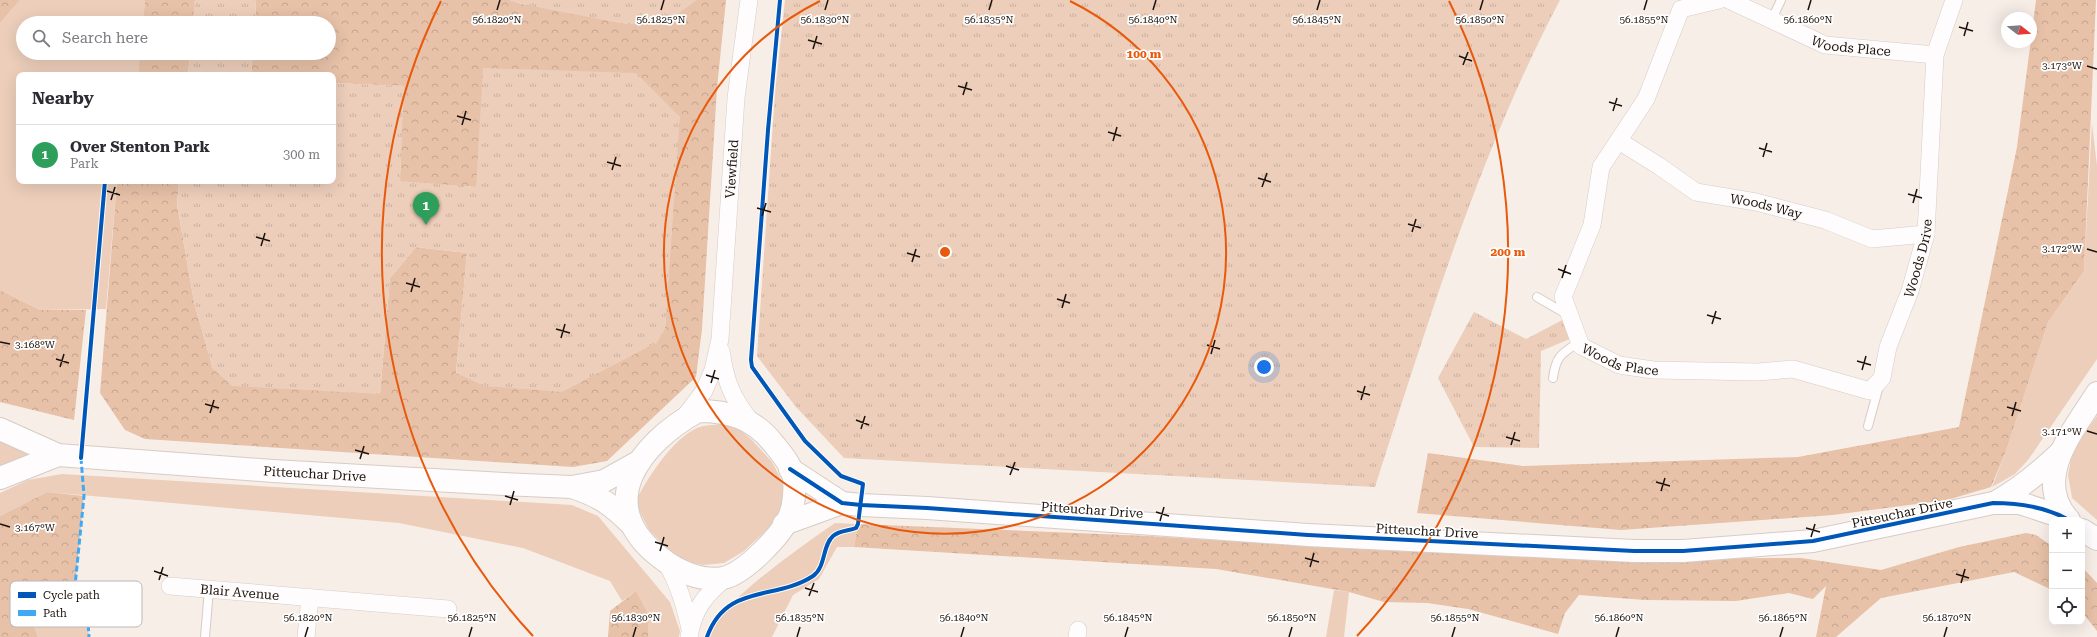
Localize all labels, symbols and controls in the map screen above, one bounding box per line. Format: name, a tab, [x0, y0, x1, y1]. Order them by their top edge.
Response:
north arrow	[2001, 12, 2037, 48]
text: 56.1820°N	[472, 14, 522, 25]
text: 56.1825°N	[636, 14, 686, 25]
text: 56.1830°N	[800, 14, 850, 25]
text: 56.1835°N	[964, 14, 1014, 25]
text: 56.1840°N	[1128, 14, 1178, 25]
text: 56.1845°N	[1292, 14, 1342, 25]
text: 56.1850°N	[1455, 14, 1505, 25]
text: 56.1855°N	[1619, 14, 1669, 25]
text: 56.1860°N	[1783, 14, 1833, 25]
search box	[16, 16, 336, 60]
icon: search	[30, 27, 52, 49]
text: Search here	[62, 29, 148, 47]
street label: Woods Place	[1809, 32, 1891, 58]
text: 100 m	[1127, 47, 1162, 61]
text: 3.173°W	[2042, 60, 2083, 71]
text: Nearby	[32, 88, 94, 108]
text: Over Stenton Park	[70, 138, 210, 156]
street label: Viewfield	[722, 138, 741, 199]
text: 1	[41, 147, 49, 162]
text: 300 m	[283, 147, 320, 162]
text: Park	[70, 156, 99, 171]
street label: Woods Way	[1729, 190, 1804, 221]
pin: 1	[413, 192, 439, 225]
street label: Woods Drive	[1901, 219, 1934, 300]
text: 3.172°W	[2042, 243, 2083, 254]
centre of rings	[938, 245, 952, 259]
text: 200 m	[1491, 245, 1526, 259]
text: 3.168°W	[15, 339, 56, 350]
street label: Woods Place	[1580, 340, 1659, 378]
your location	[1254, 357, 1274, 377]
text: 3.171°W	[2042, 426, 2083, 437]
street label: Pitteuchar Drive	[263, 463, 367, 484]
street label: Pitteuchar Drive	[1850, 495, 1954, 531]
street label: Pitteuchar Drive	[1040, 499, 1144, 521]
map controls	[2049, 517, 2085, 625]
button: +	[2049, 517, 2085, 553]
street label: Pitteuchar Drive	[1375, 521, 1479, 541]
text: 3.167°W	[15, 522, 56, 533]
button: −	[2049, 553, 2085, 589]
legend	[10, 581, 142, 627]
street label: Blair Avenue	[200, 581, 280, 603]
text: Cycle path	[43, 589, 100, 602]
button: locate	[2049, 589, 2085, 625]
text: Path	[43, 607, 67, 620]
text: 56.1820°N	[283, 612, 333, 623]
text: 56.1825°N	[447, 612, 497, 623]
text: 56.1830°N	[611, 612, 661, 623]
text: 56.1835°N	[775, 612, 825, 623]
text: 56.1840°N	[939, 612, 989, 623]
text: 56.1845°N	[1103, 612, 1153, 623]
text: 56.1850°N	[1267, 612, 1317, 623]
text: 56.1855°N	[1430, 612, 1480, 623]
text: 56.1860°N	[1594, 612, 1644, 623]
text: 56.1865°N	[1758, 612, 1808, 623]
text: 56.1870°N	[1922, 612, 1972, 623]

